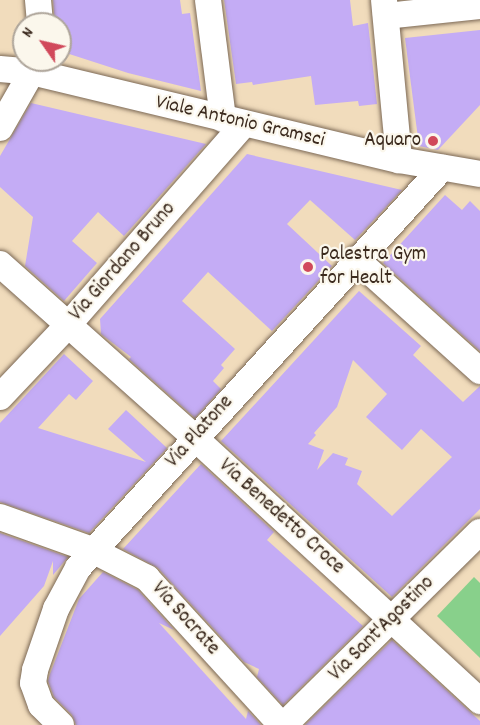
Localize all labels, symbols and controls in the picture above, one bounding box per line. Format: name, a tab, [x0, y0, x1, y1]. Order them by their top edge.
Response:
north arrow	[12, 12, 72, 72]
text: N	[17, 23, 40, 42]
street label: Viale Antonio Gramsci	[153, 90, 327, 154]
place label: Aquaro	[364, 128, 421, 154]
marker: Aquaro	[426, 134, 440, 148]
street label: Via Giordano Bruno	[64, 197, 182, 327]
place label: Palestra Gym for Healt	[320, 242, 426, 292]
marker: Palestra Gym for Healt	[301, 260, 315, 274]
street label: Via Platone	[161, 390, 239, 474]
street label: Via Benedetto Croce	[213, 454, 349, 580]
street label: Via Sant'Agostino	[324, 571, 440, 687]
street label: Via Socrate	[145, 577, 225, 661]

